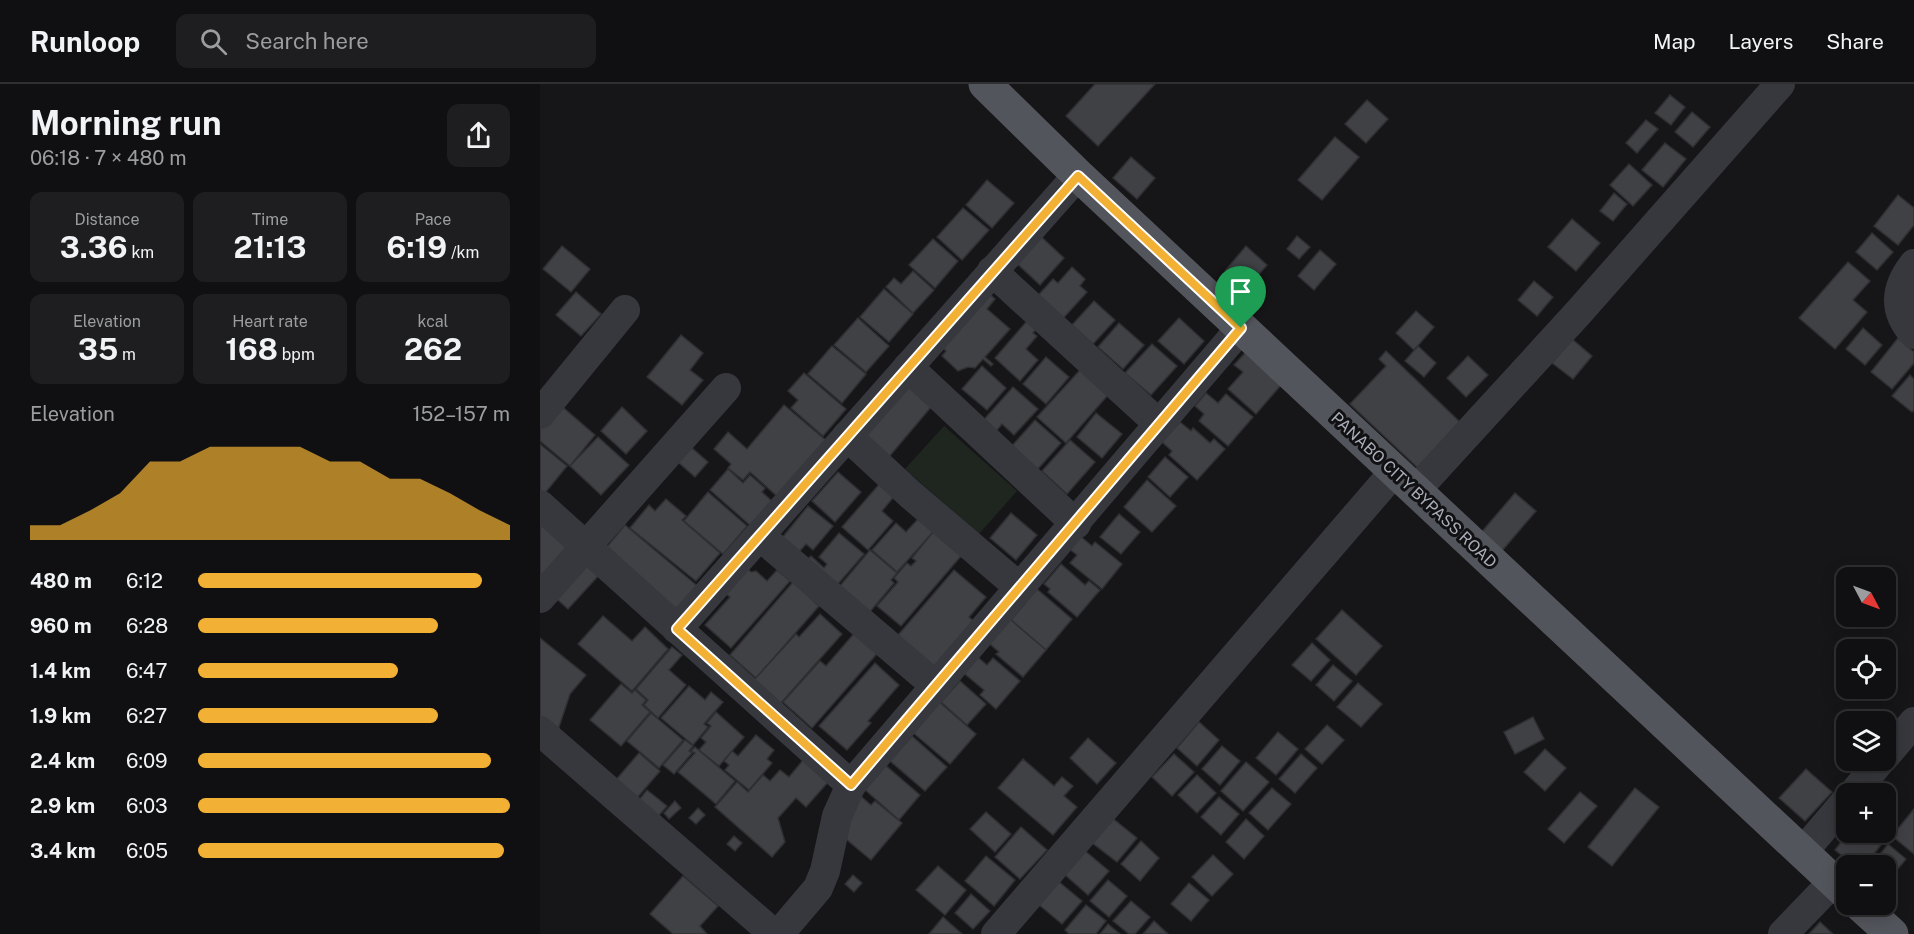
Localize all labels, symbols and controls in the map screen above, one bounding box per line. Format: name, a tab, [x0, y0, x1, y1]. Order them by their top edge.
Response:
search box	[176, 14, 596, 68]
text: Runloop	[30, 25, 140, 58]
icon: search	[197, 25, 230, 58]
text: Search here	[245, 28, 369, 54]
text: Map	[1653, 29, 1696, 54]
text: Layers	[1729, 29, 1793, 54]
text: Share	[1826, 29, 1884, 54]
text: Morning run	[30, 104, 222, 142]
button: share	[447, 104, 510, 167]
text: 06:18 · 7 × 480 m	[30, 146, 187, 170]
text: Distance	[75, 210, 139, 229]
text: Time	[252, 210, 288, 229]
text: Pace	[415, 210, 451, 229]
text: 3.36	[60, 229, 128, 265]
text: 21:13	[234, 229, 306, 265]
text: 6:19	[387, 229, 447, 265]
text: km	[128, 243, 154, 262]
text: /km	[447, 243, 479, 262]
pin	[1215, 266, 1266, 328]
icon: arrive	[1224, 275, 1257, 308]
text: Elevation	[73, 312, 141, 331]
text: Heart rate	[232, 312, 308, 331]
text: kcal	[418, 312, 448, 331]
text: 35	[78, 331, 118, 367]
text: 168	[225, 331, 278, 367]
text: 262	[404, 331, 462, 367]
text: m	[118, 345, 136, 364]
text: bpm	[278, 345, 315, 364]
text: Elevation	[30, 402, 115, 426]
text: 152–157 m	[412, 402, 510, 426]
street label: PANABO CITY BYPASS ROAD	[1327, 408, 1501, 572]
north arrow	[1836, 567, 1896, 627]
map controls	[1836, 567, 1896, 915]
text: 480 m	[30, 569, 92, 593]
text: 6:12	[126, 569, 163, 593]
text: 960 m	[30, 614, 92, 638]
text: 6:28	[126, 614, 168, 638]
button: locate	[1836, 639, 1896, 699]
text: 1.4 km	[30, 659, 91, 683]
text: 6:47	[126, 659, 167, 683]
text: 1.9 km	[30, 704, 91, 728]
text: 6:27	[126, 704, 167, 728]
button: layers	[1836, 711, 1896, 771]
text: 2.4 km	[30, 749, 95, 773]
text: 6:09	[126, 749, 168, 773]
button: +	[1836, 783, 1896, 843]
text: 2.9 km	[30, 794, 95, 818]
text: 6:03	[126, 794, 168, 818]
text: 3.4 km	[30, 839, 96, 863]
text: 6:05	[126, 839, 168, 863]
button: −	[1836, 855, 1896, 915]

